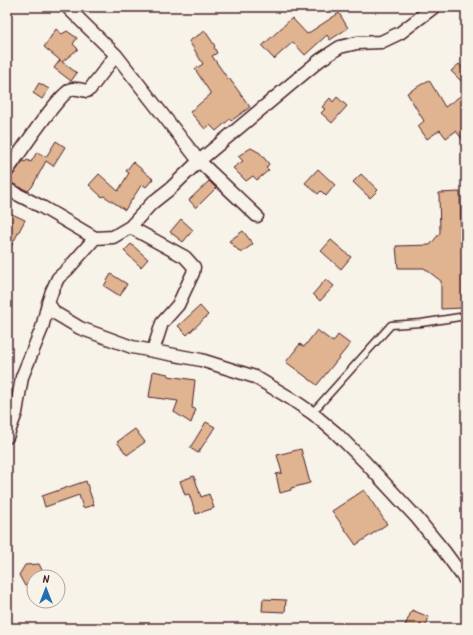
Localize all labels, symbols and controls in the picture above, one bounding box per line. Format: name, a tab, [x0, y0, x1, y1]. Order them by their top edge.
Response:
north arrow	[26, 569, 66, 609]
text: N	[43, 571, 50, 589]

